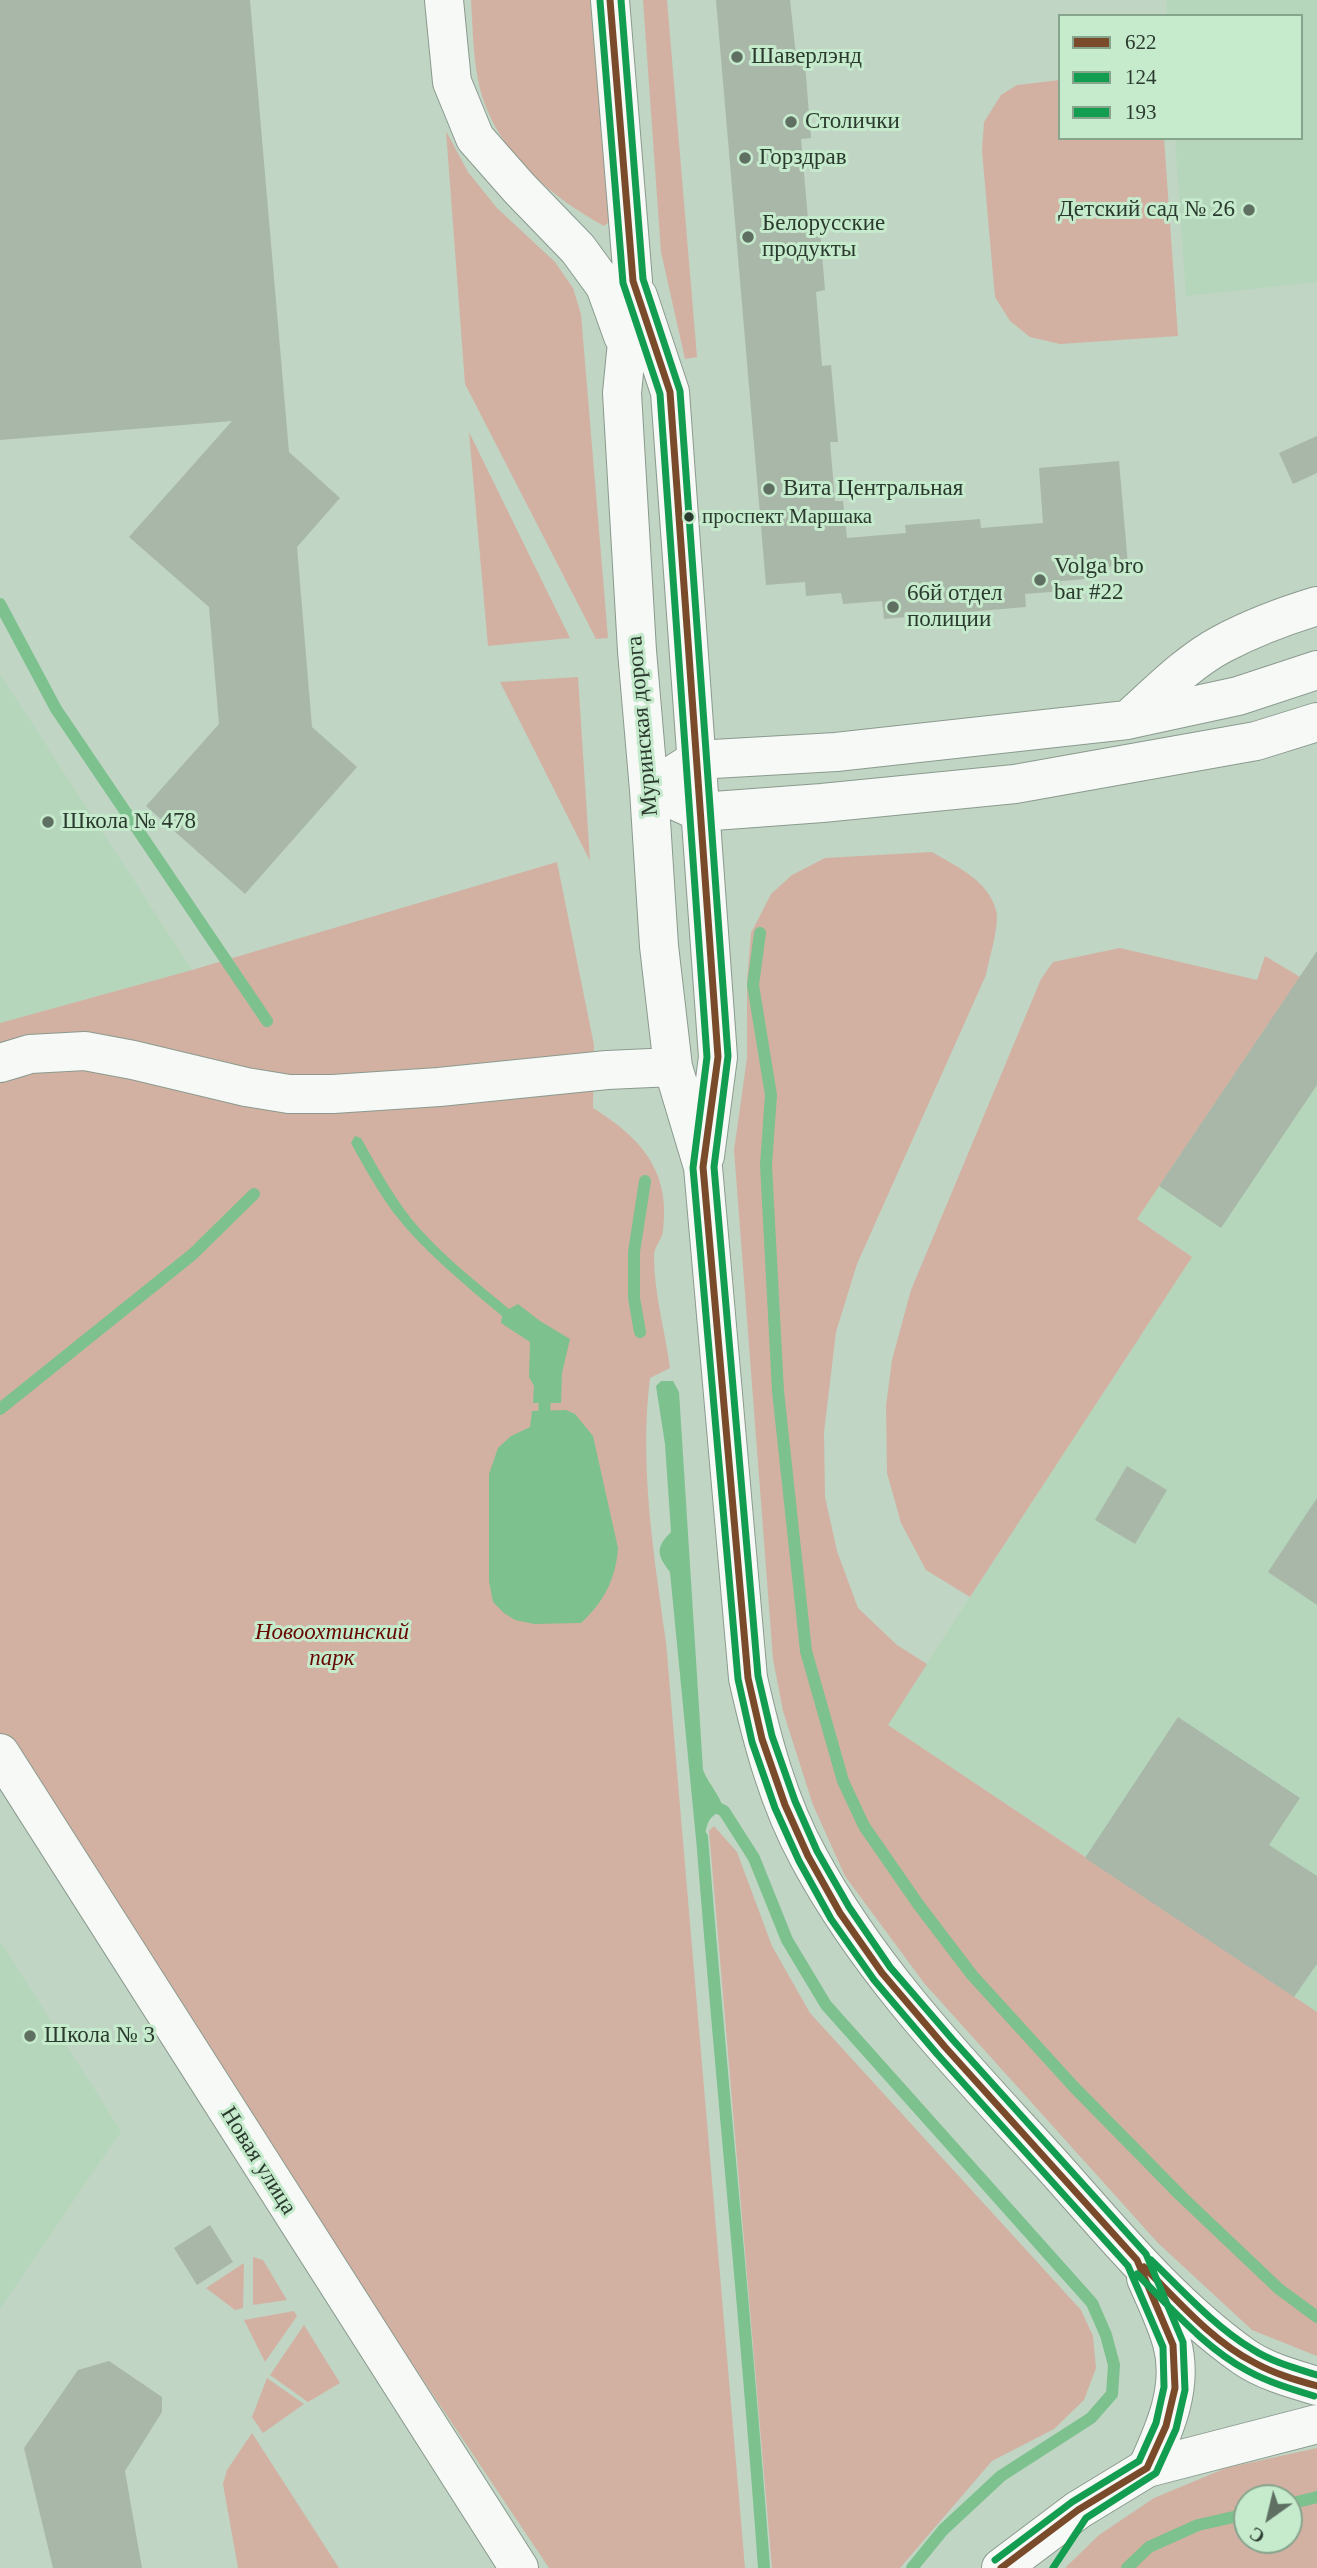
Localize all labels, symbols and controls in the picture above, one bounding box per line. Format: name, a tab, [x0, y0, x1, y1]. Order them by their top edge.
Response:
legend	[1058, 14, 1303, 140]
text: 622	[1125, 30, 1157, 54]
place label: Шаверлэнд	[751, 43, 862, 71]
marker: Шаверлэнд	[729, 49, 745, 65]
text: 124	[1125, 65, 1157, 89]
text: 193	[1125, 100, 1157, 124]
place label: Столички	[805, 108, 900, 136]
marker: Столички	[783, 114, 799, 130]
place label: Горздрав	[759, 144, 846, 172]
marker: Горздрав	[737, 150, 753, 166]
place label: Детский сад № 26	[1058, 196, 1235, 224]
marker: Детский сад № 26	[1241, 202, 1257, 218]
place label: Белорусские продукты	[762, 210, 885, 264]
marker: Белорусские продукты	[740, 229, 756, 245]
place label: Вита Центральная	[783, 475, 963, 503]
marker: Вита Центральная	[761, 481, 777, 497]
place label: проспект Маршака	[702, 504, 872, 530]
marker: проспект Маршака	[682, 510, 696, 524]
place label: Volga bro bar #22	[1054, 553, 1144, 607]
marker: Volga bro bar #22	[1032, 572, 1048, 588]
place label: 66й отдел полиции	[907, 580, 1002, 634]
marker: 66й отдел полиции	[885, 599, 901, 615]
street label: Муринская дорога	[621, 635, 665, 817]
place label: Школа № 478	[62, 808, 196, 836]
marker: Школа № 478	[40, 814, 56, 830]
park label: Новоохтинский парк	[255, 1619, 409, 1673]
place label: Школа № 3	[44, 2022, 155, 2050]
marker: Школа № 3	[22, 2028, 38, 2044]
street label: Новая улица	[214, 2102, 302, 2220]
north arrow	[1233, 2484, 1303, 2554]
text: С	[1246, 2523, 1269, 2548]

